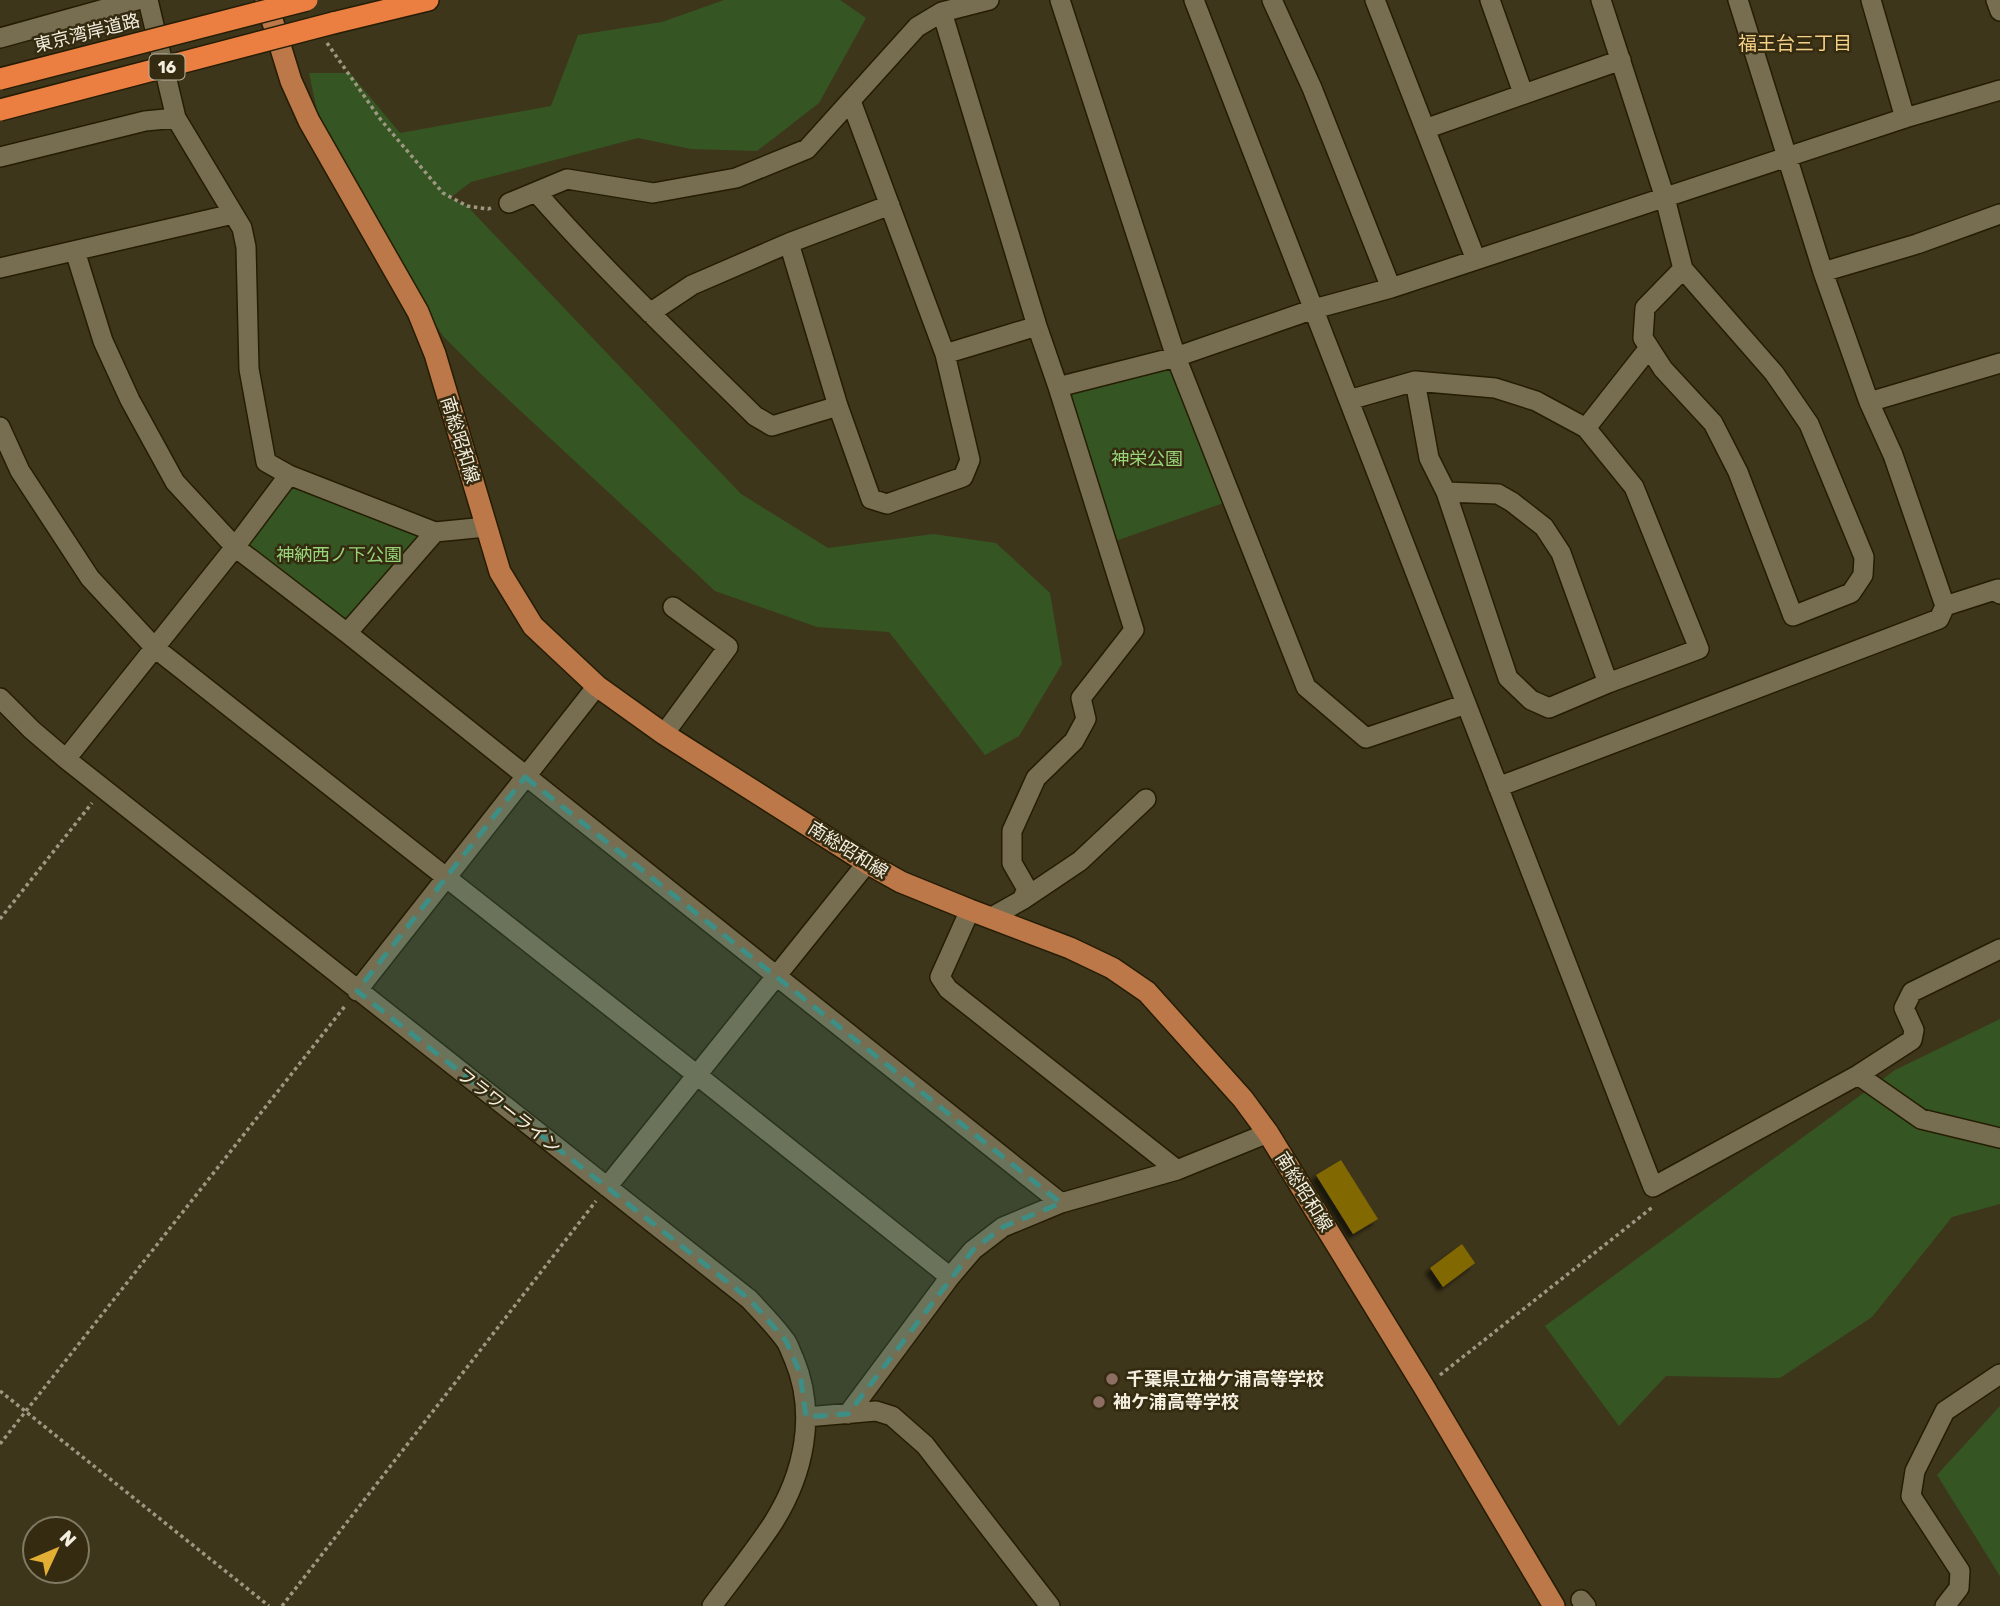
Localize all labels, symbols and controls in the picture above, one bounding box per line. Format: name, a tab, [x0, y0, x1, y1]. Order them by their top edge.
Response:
street label: 東京湾岸道路	[32, 9, 142, 57]
district label: 福王台三丁目	[1738, 32, 1852, 55]
road number: 16	[150, 54, 184, 80]
street label: 南総昭和線	[436, 394, 484, 486]
park label: 神栄公園	[1111, 448, 1183, 470]
park label: 神納西ノ下公園	[276, 544, 402, 566]
street label: 南総昭和線	[804, 817, 892, 883]
street label: フラワーライン	[453, 1064, 565, 1158]
street label: 南総昭和線	[1271, 1148, 1337, 1236]
place label: 千葉県立袖ケ浦高等学校	[1126, 1368, 1324, 1390]
marker: 千葉県立袖ケ浦高等学校	[1104, 1371, 1120, 1387]
place label: 袖ケ浦高等学校	[1113, 1391, 1239, 1413]
marker: 袖ケ浦高等学校	[1091, 1394, 1107, 1410]
north arrow	[21, 1515, 91, 1585]
text: N	[55, 1526, 81, 1551]

